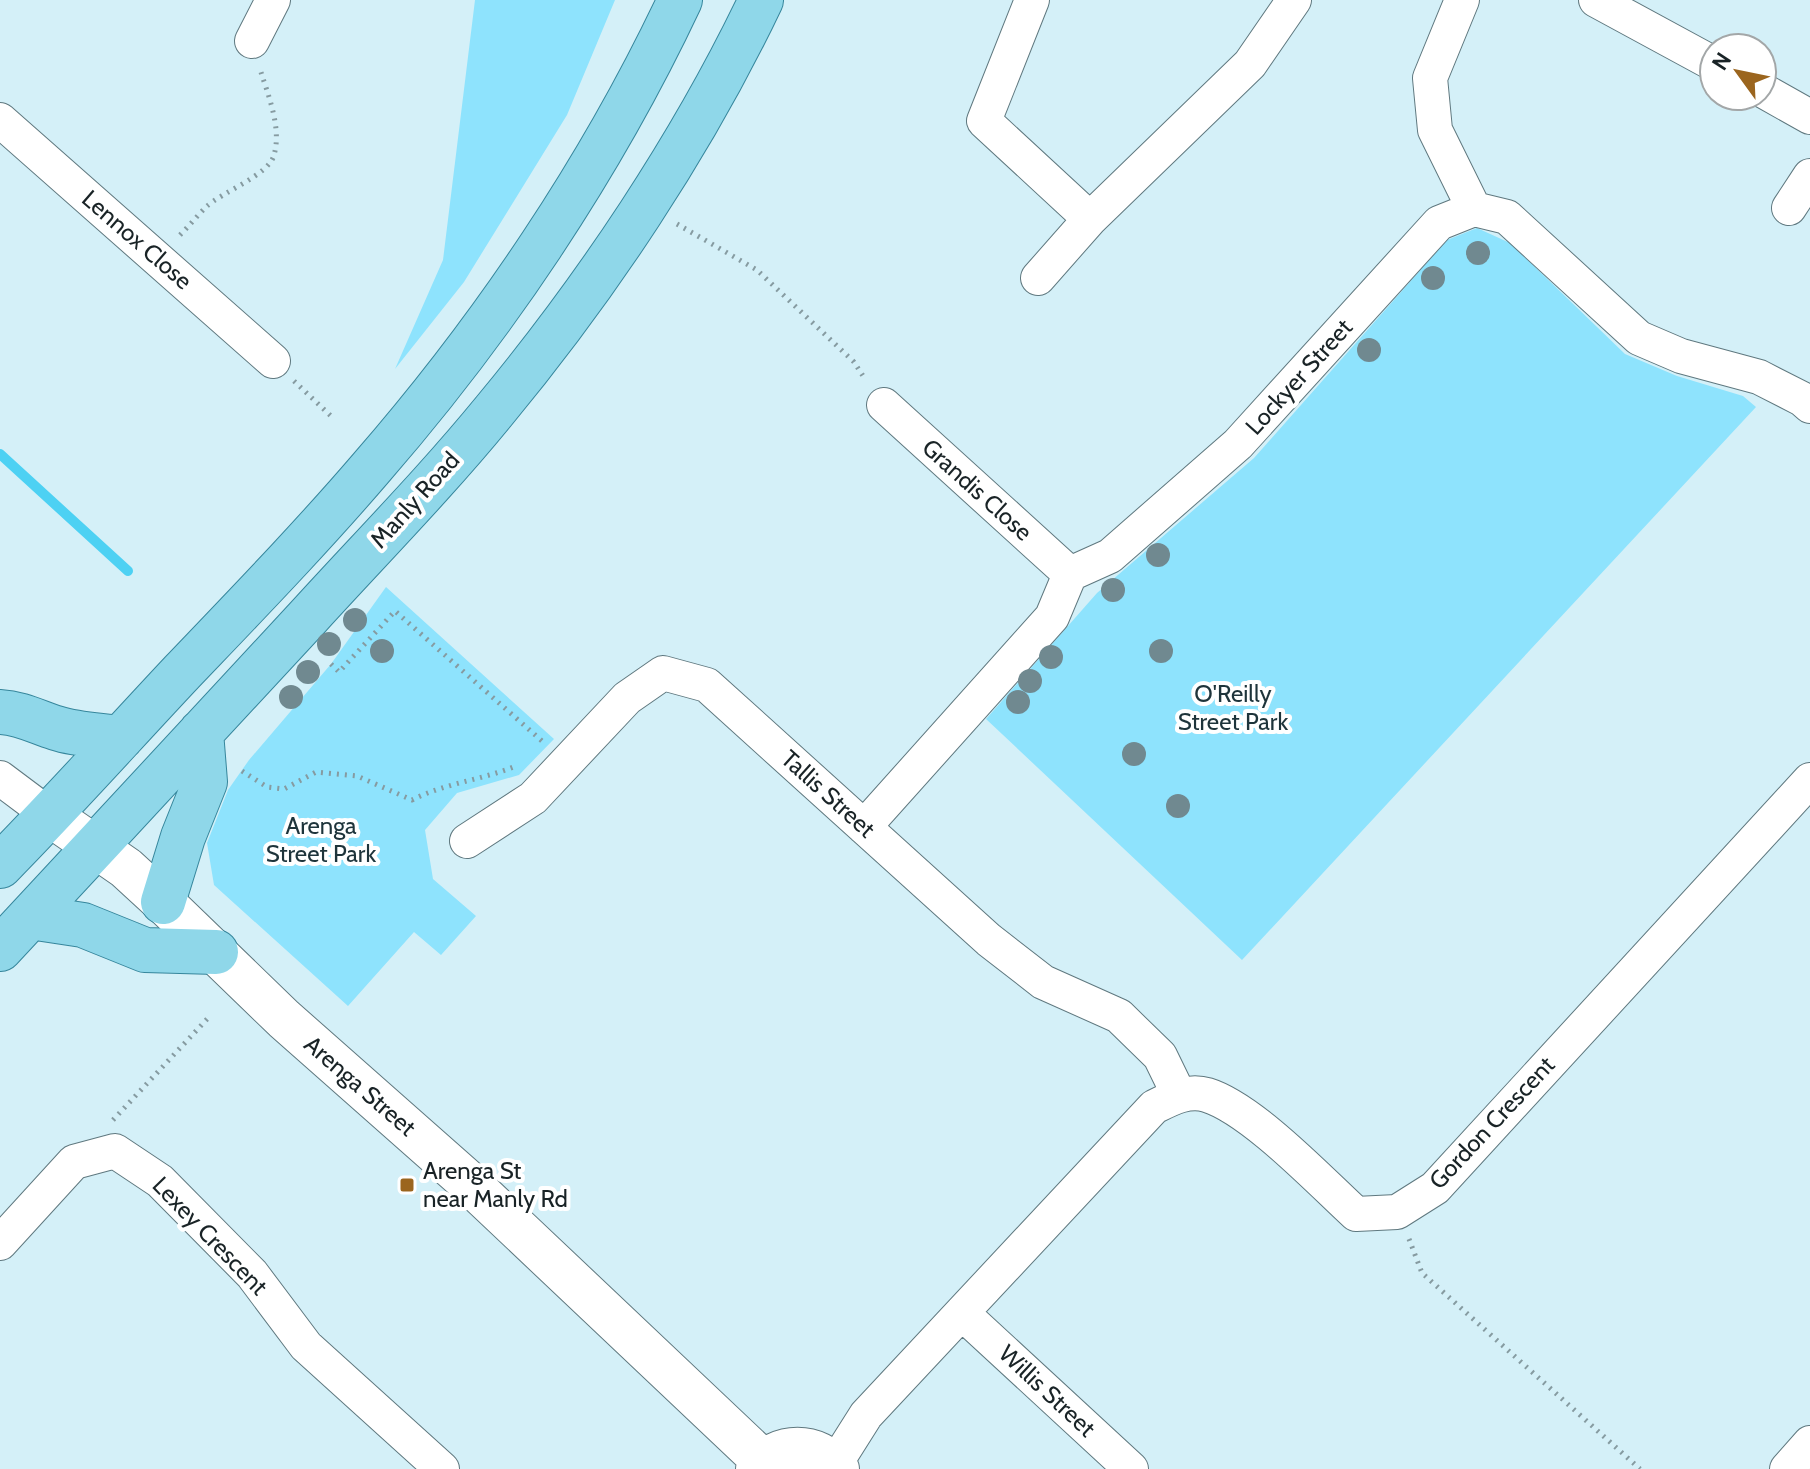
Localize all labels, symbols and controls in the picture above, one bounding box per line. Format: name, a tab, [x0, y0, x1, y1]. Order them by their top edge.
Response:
north arrow	[1698, 32, 1778, 112]
text: N	[1706, 48, 1737, 75]
street label: Lennox Close	[76, 184, 198, 295]
street label: Lockyer Street	[1239, 313, 1358, 440]
street label: Grandis Close	[916, 433, 1038, 547]
street label: Manly Road	[364, 446, 465, 554]
park label: O'Reilly Street Park	[1178, 679, 1288, 736]
street label: Tallis Street	[775, 744, 881, 843]
park label: Arenga Street Park	[266, 811, 376, 868]
street label: Arenga Street	[299, 1029, 422, 1142]
street label: Gordon Crescent	[1423, 1051, 1560, 1195]
place label: Arenga St near Manly Rd	[423, 1156, 568, 1213]
street label: Lexey Crescent	[147, 1171, 274, 1301]
marker: Arenga St near Manly Rd	[398, 1176, 416, 1194]
street label: Willis Street	[993, 1339, 1102, 1443]

